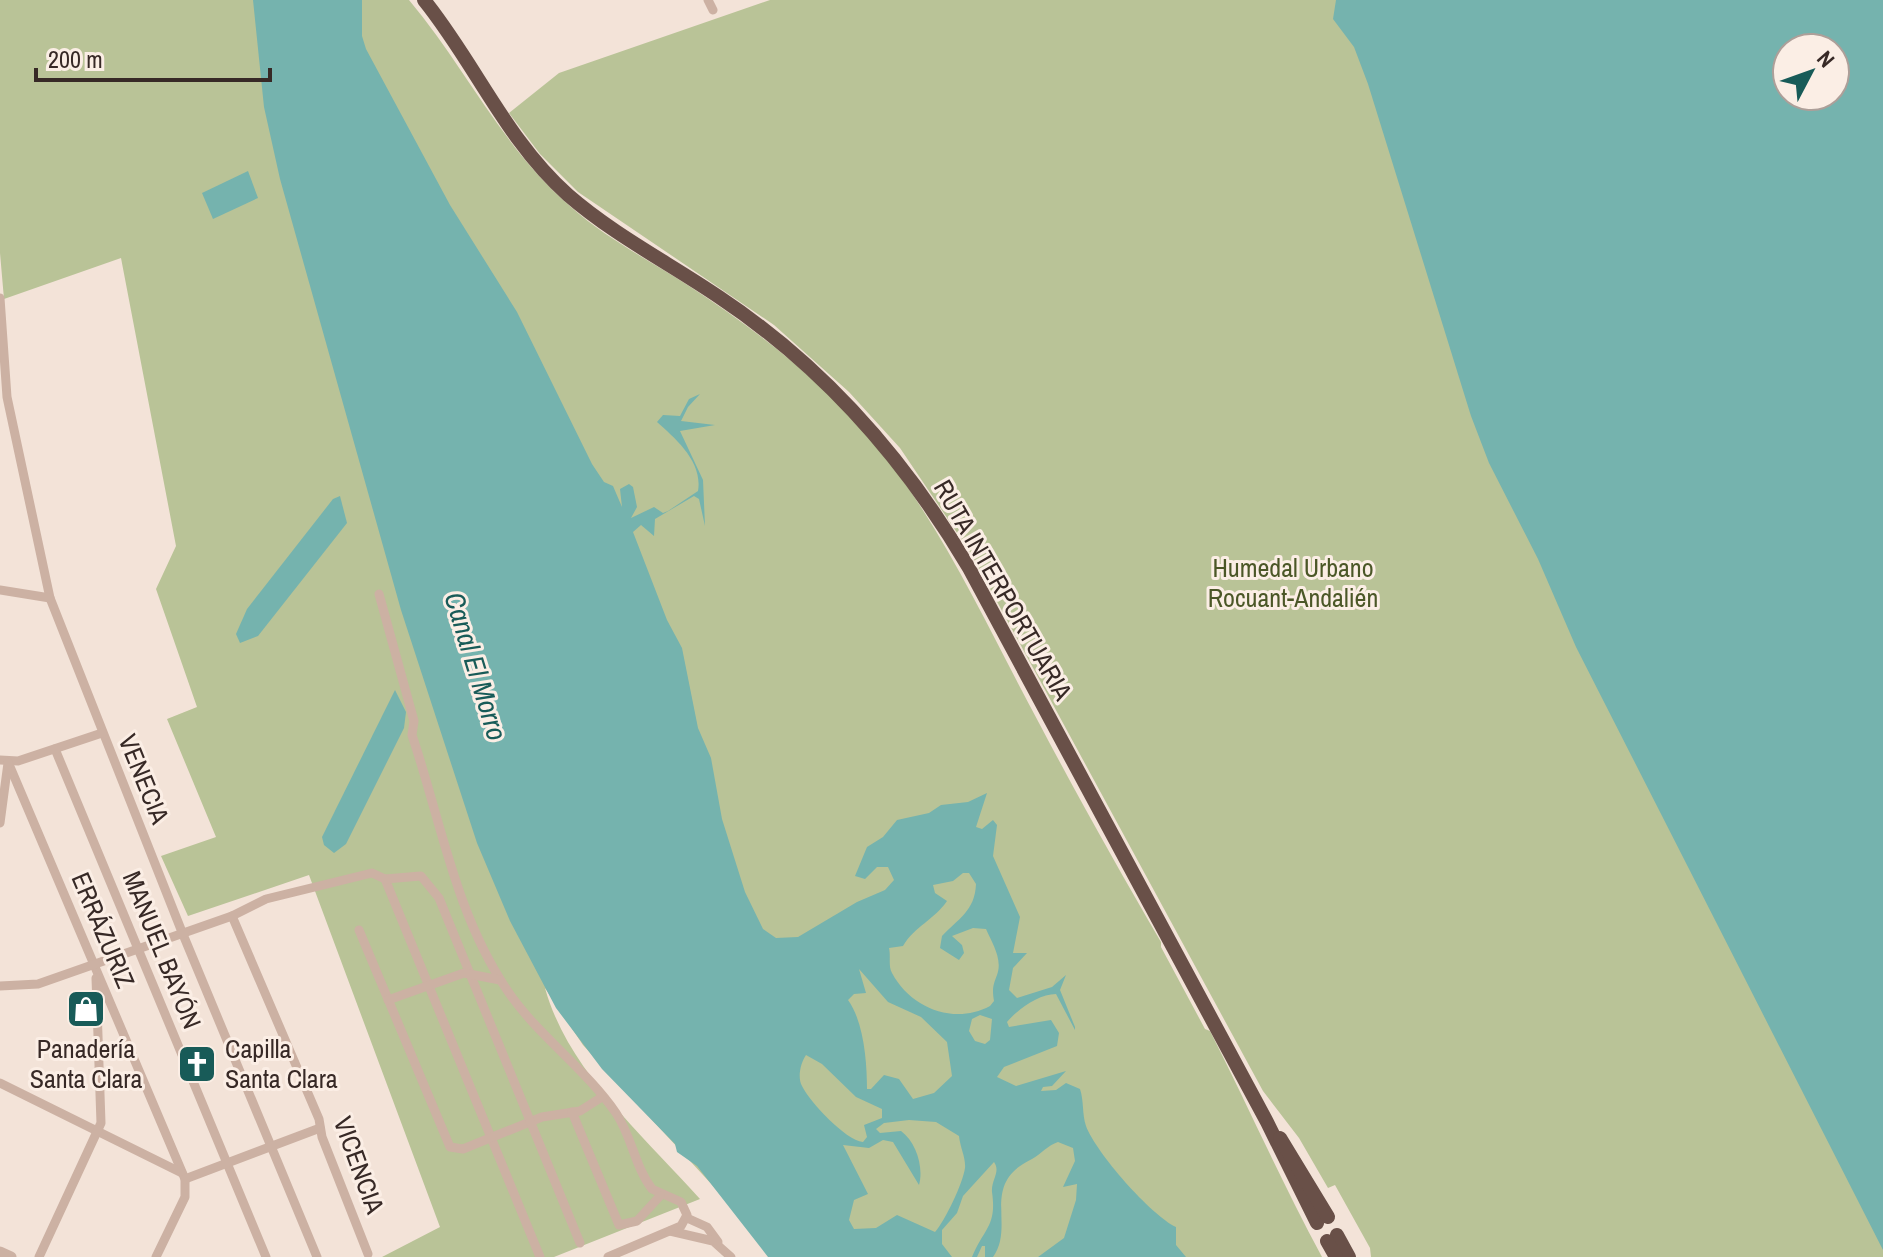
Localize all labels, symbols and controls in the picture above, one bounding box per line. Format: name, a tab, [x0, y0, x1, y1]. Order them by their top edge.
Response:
scale bar	[36, 32, 270, 82]
north arrow	[1771, 32, 1851, 112]
text: 200 m	[48, 43, 103, 75]
text: N	[1810, 44, 1842, 74]
street label: RUTA INTERPORTUARIA	[926, 473, 1081, 707]
park label: Humedal Urbano Rocuant-Andalién	[1208, 550, 1378, 615]
water label: Canal El Morro	[435, 587, 517, 745]
street label: VENECIA	[111, 729, 179, 829]
street label: MANUEL BAYÓN	[115, 866, 210, 1034]
street label: ERRÁZURIZ	[64, 867, 143, 993]
shop icon: Panadería Santa Clara	[65, 988, 107, 1030]
place label: Panadería Santa Clara	[30, 1031, 142, 1096]
place label: Capilla Santa Clara	[225, 1031, 338, 1096]
church icon: Capilla Santa Clara	[176, 1043, 218, 1085]
street label: VICENCIA	[326, 1112, 393, 1219]

